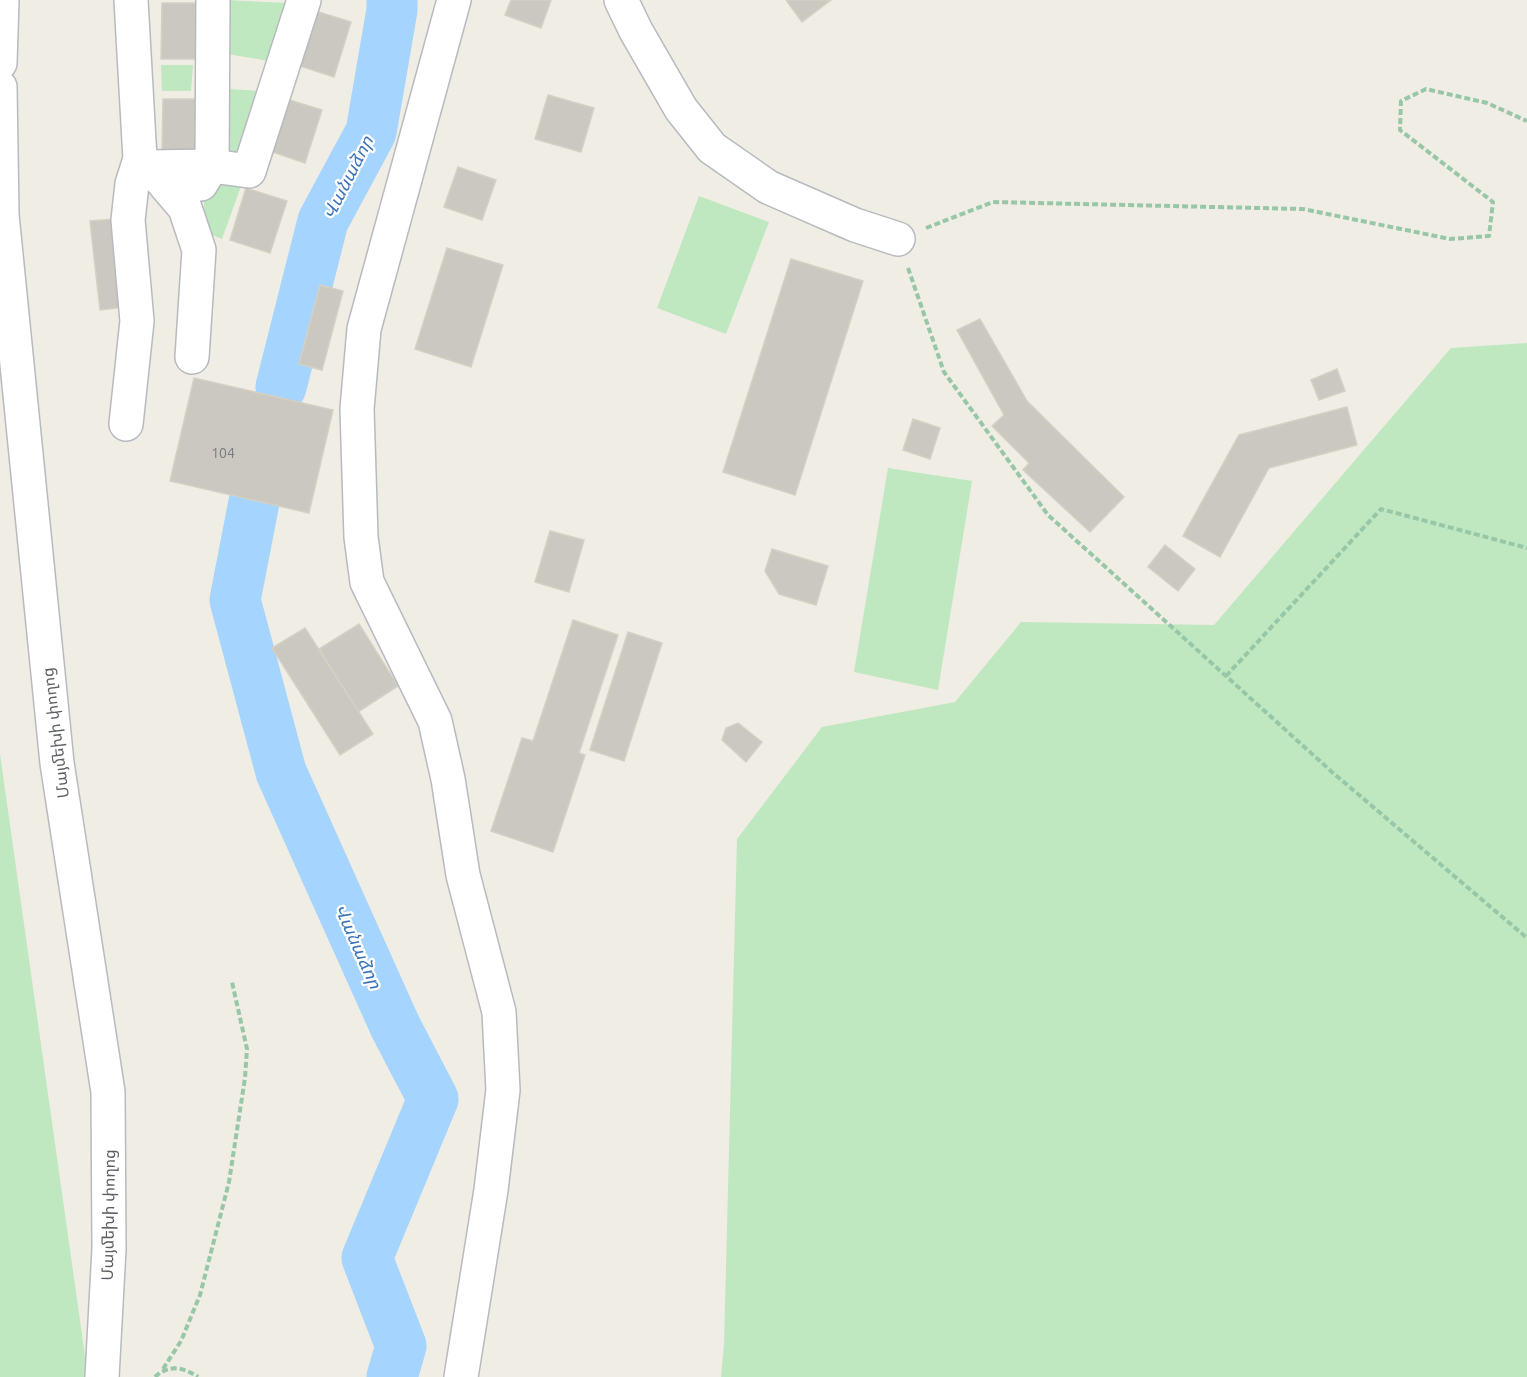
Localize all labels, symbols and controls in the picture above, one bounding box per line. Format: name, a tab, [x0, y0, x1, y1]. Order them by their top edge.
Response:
water label: Վանաձոր	[318, 132, 378, 223]
house number: 104	[211, 445, 235, 461]
street label: Մայմեխի փողոց	[38, 666, 73, 799]
water label: Վանաձոր	[330, 901, 387, 992]
street label: Մայմեխի փողոց	[98, 1149, 119, 1281]

